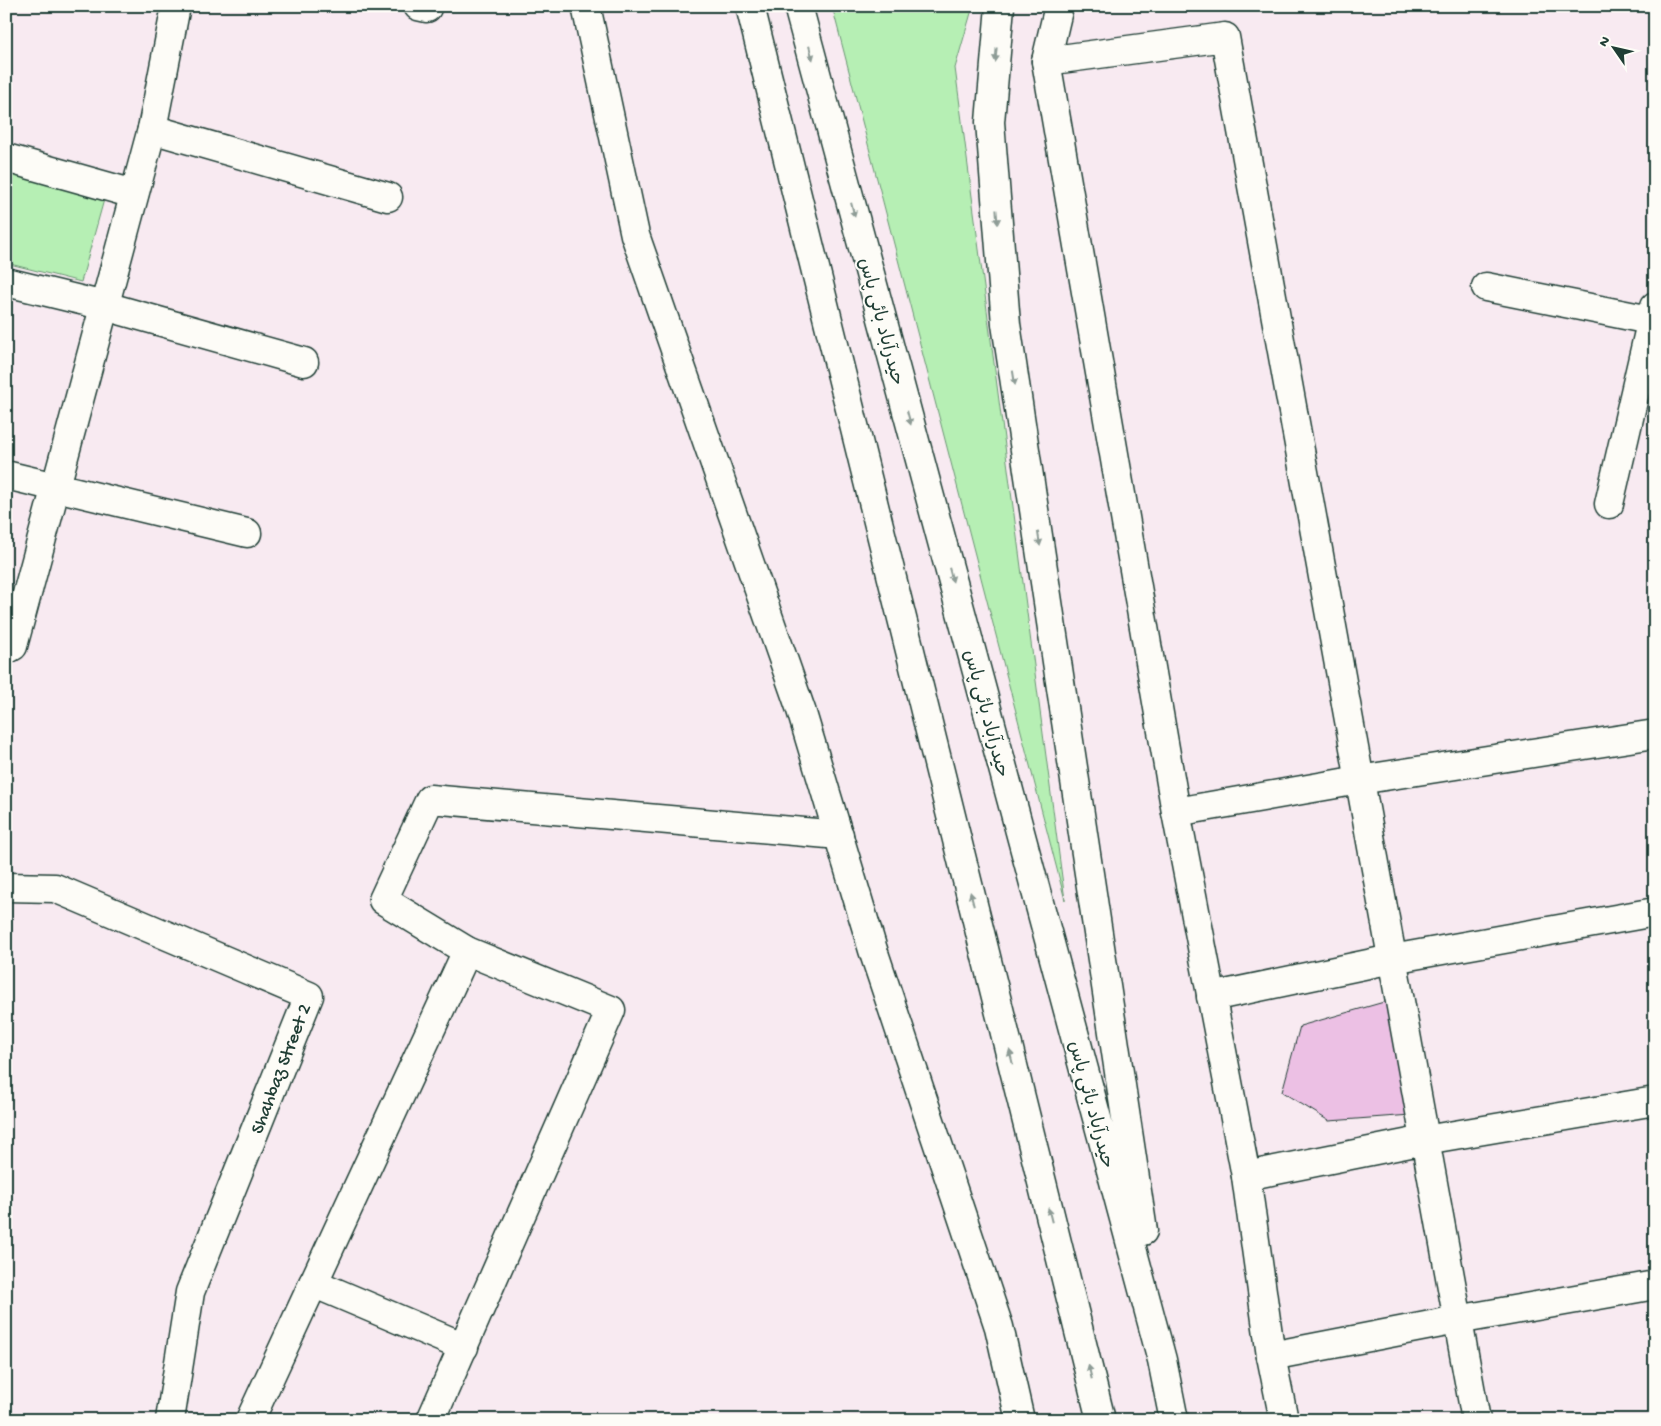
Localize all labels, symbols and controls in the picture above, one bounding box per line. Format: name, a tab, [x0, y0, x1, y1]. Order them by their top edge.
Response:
north arrow	[1588, 22, 1638, 72]
text: N	[1596, 34, 1615, 51]
one-way arrow	[807, 46, 815, 61]
one-way arrow	[992, 47, 1000, 63]
one-way arrow	[849, 203, 857, 218]
one-way arrow	[994, 209, 1002, 225]
street label: حیدرآباد بائی پاس	[852, 255, 910, 388]
one-way arrow	[1011, 371, 1019, 387]
one-way arrow	[905, 410, 913, 425]
one-way arrow	[1035, 531, 1043, 547]
one-way arrow	[947, 567, 955, 582]
street label: حیدرآباد بائی پاس	[957, 647, 1015, 780]
one-way arrow	[968, 892, 976, 907]
street label: Shahbaz Street 2	[247, 1001, 318, 1138]
street label: حیدرآباد بائی پاس	[1062, 1038, 1120, 1171]
one-way arrow	[1007, 1050, 1015, 1065]
one-way arrow	[1046, 1207, 1054, 1222]
one-way arrow	[1085, 1365, 1093, 1380]

